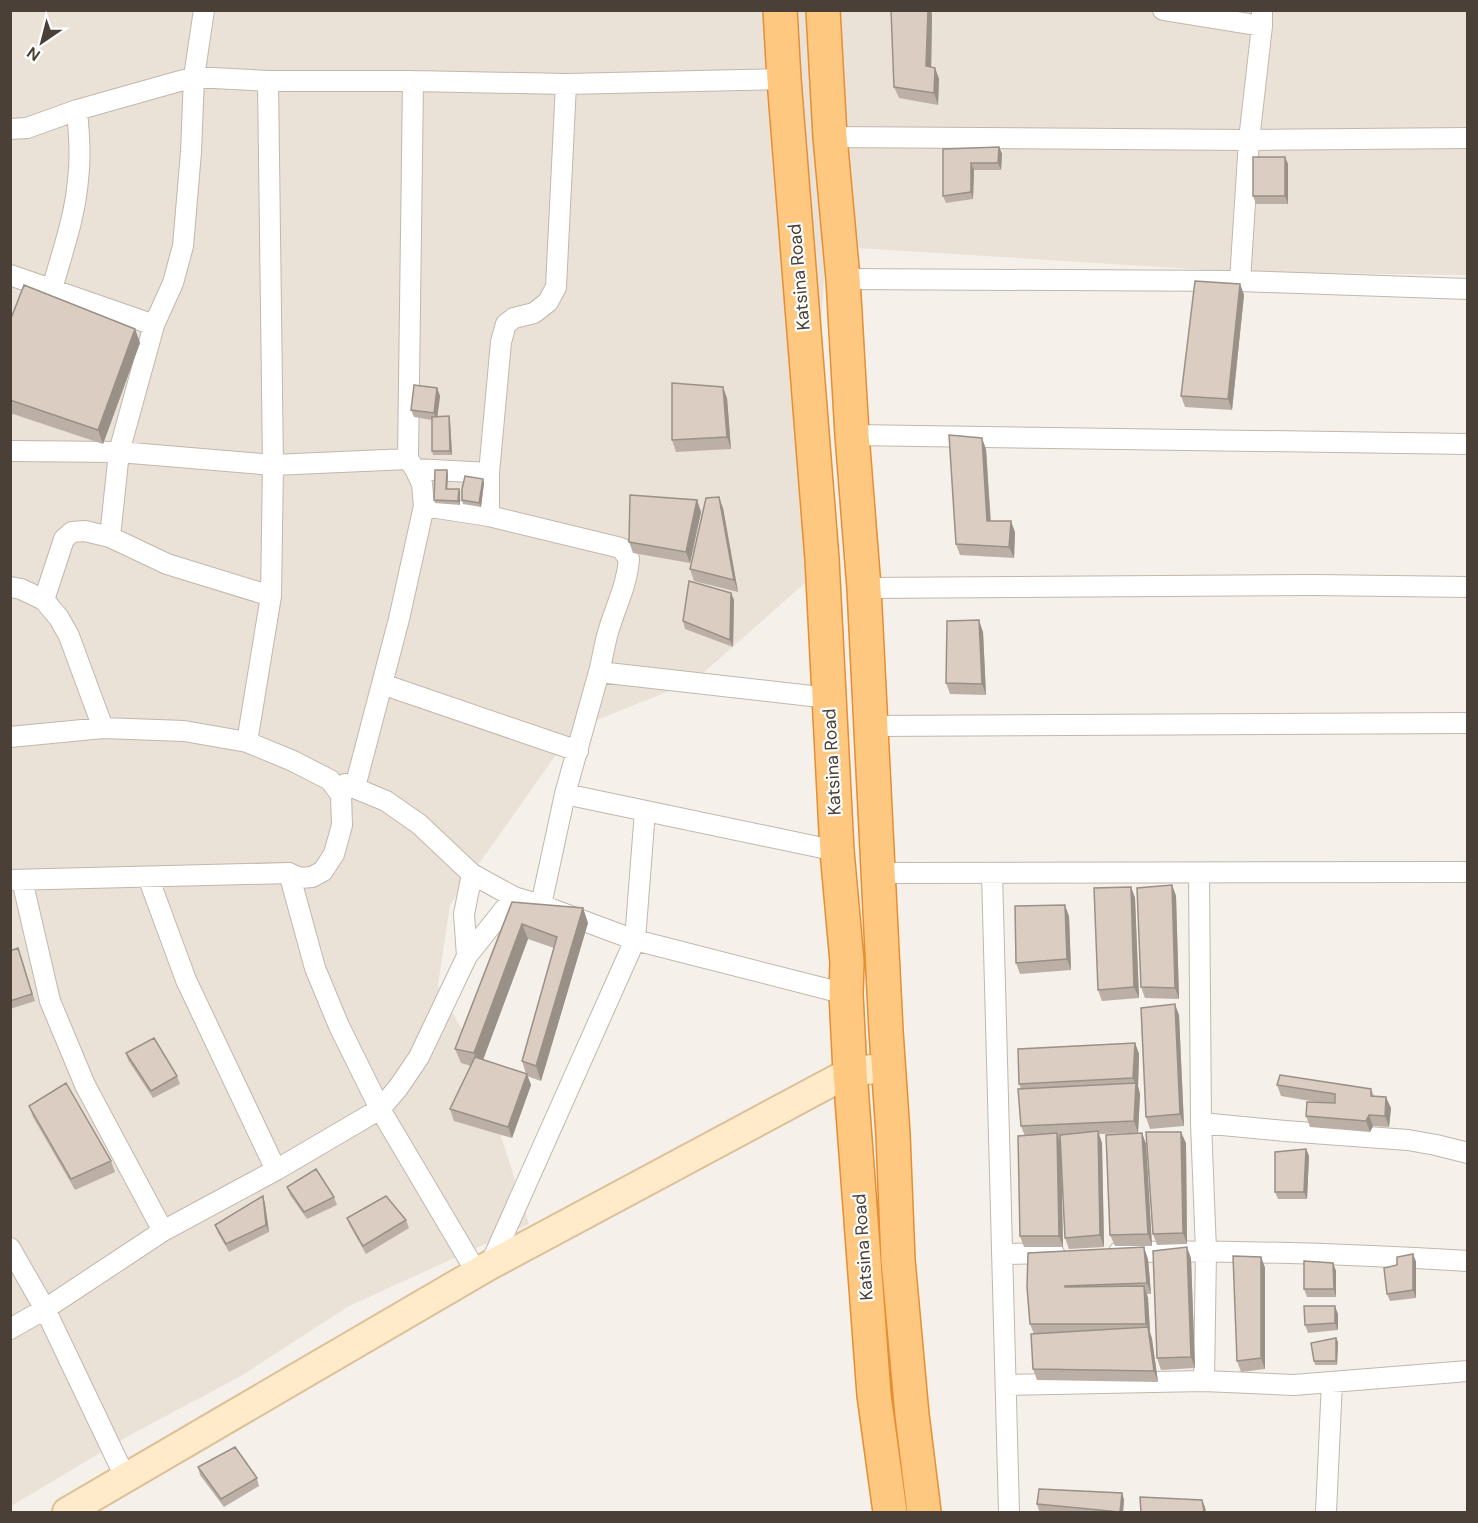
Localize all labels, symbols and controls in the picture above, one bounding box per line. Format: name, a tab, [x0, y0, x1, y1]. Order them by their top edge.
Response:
north arrow	[12, 12, 72, 72]
text: N	[23, 42, 44, 66]
street label: Katsina Road	[782, 223, 816, 331]
street label: Katsina Road	[817, 708, 847, 816]
street label: Katsina Road	[847, 1193, 879, 1301]

